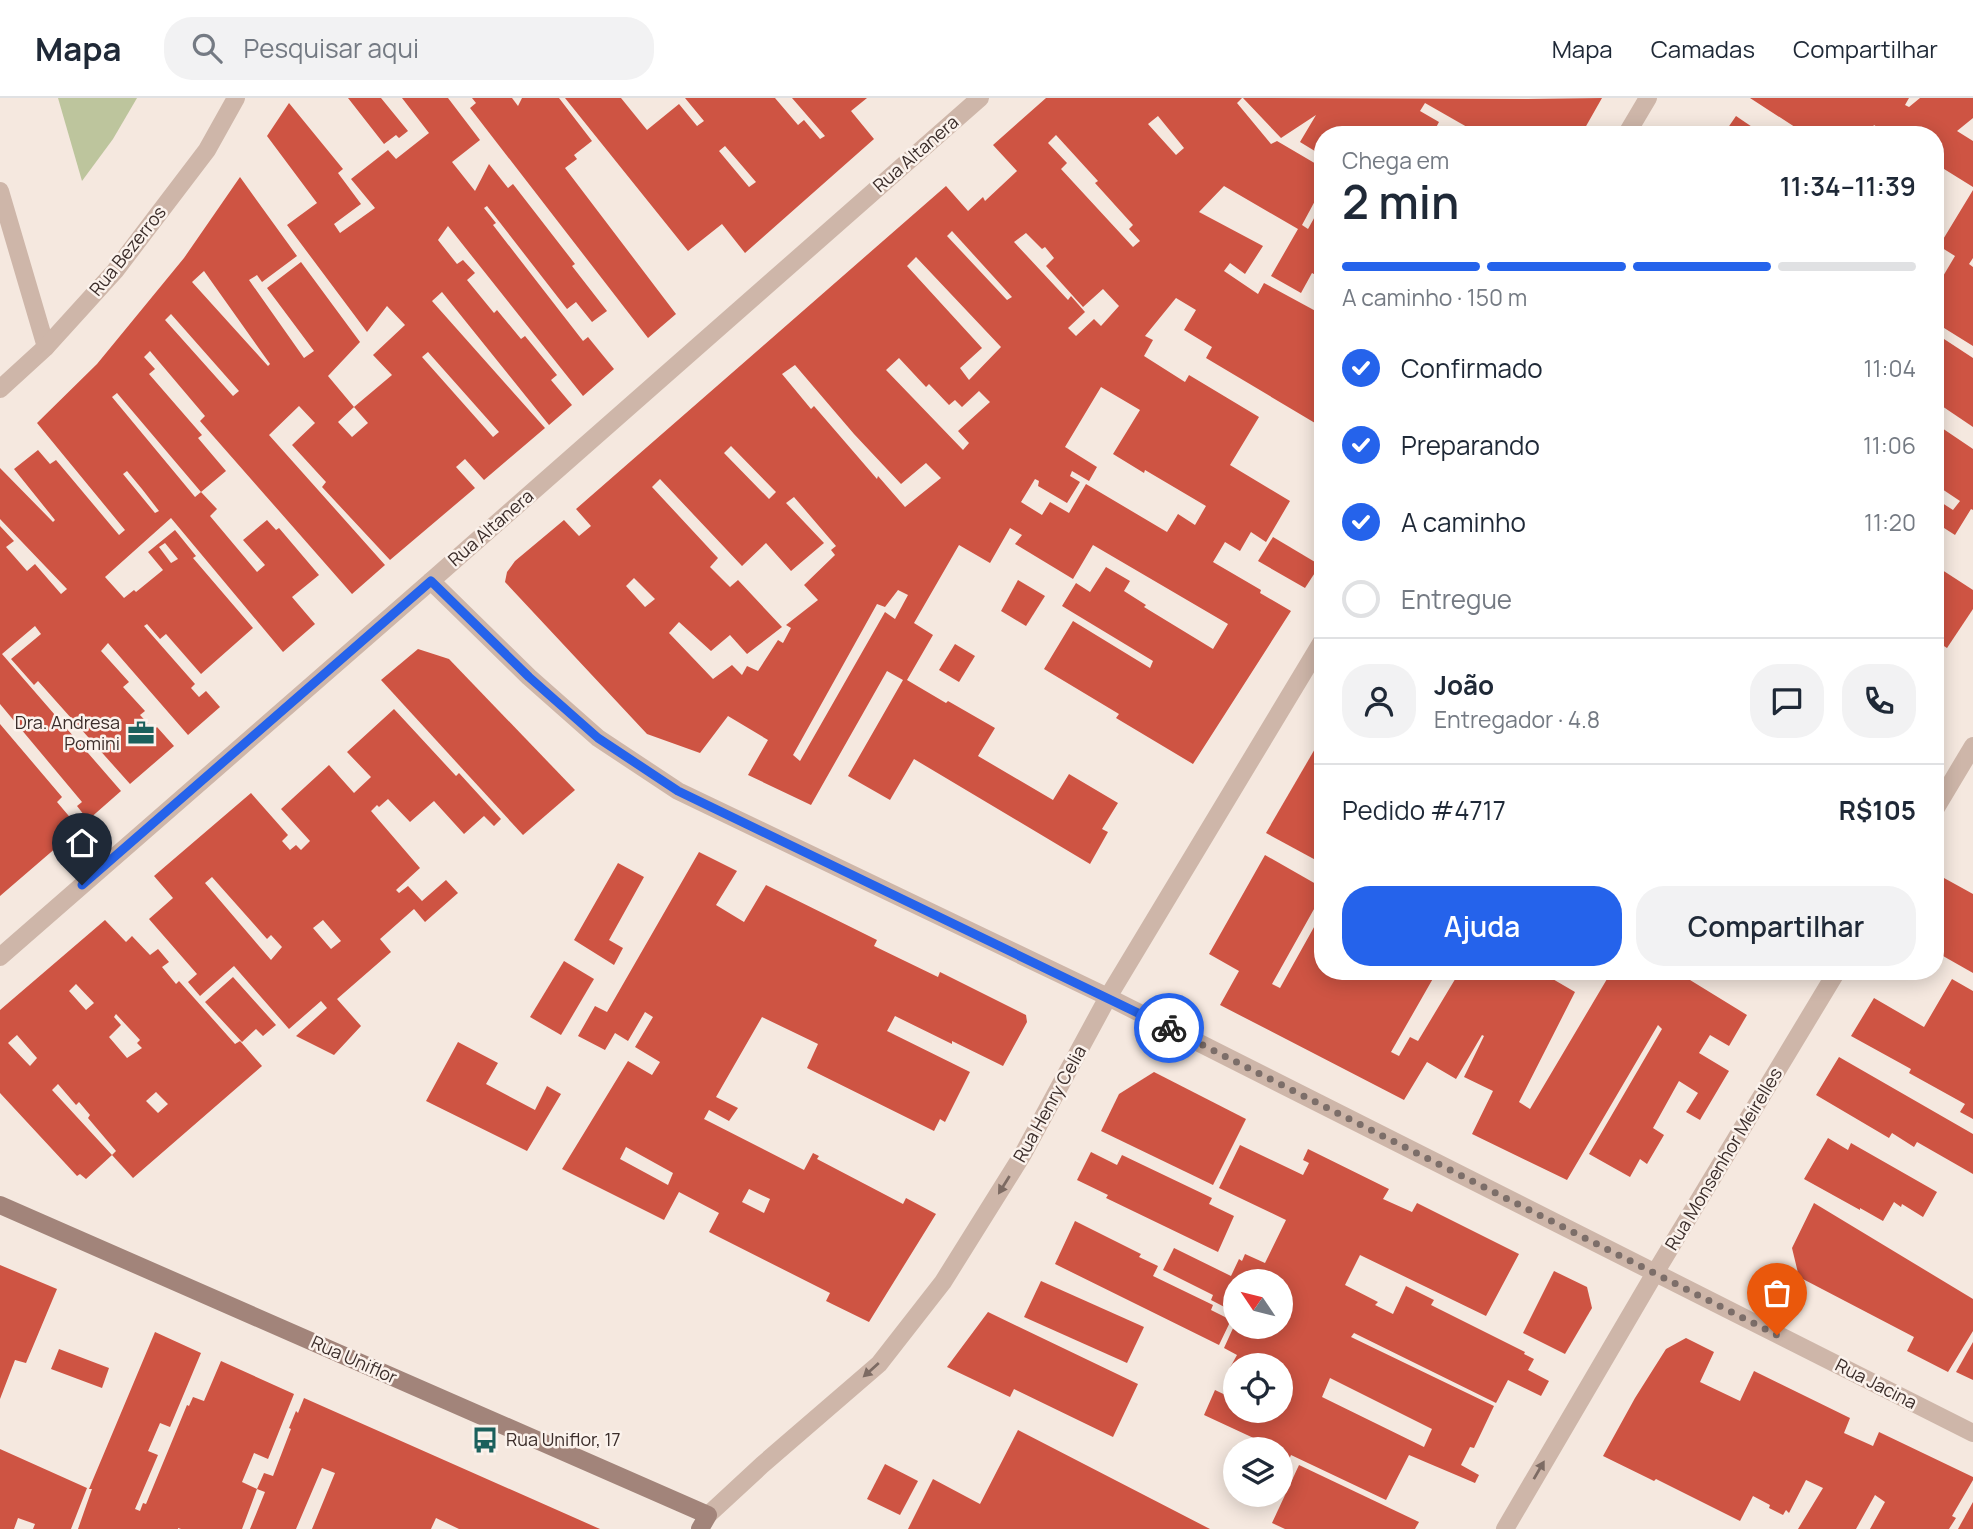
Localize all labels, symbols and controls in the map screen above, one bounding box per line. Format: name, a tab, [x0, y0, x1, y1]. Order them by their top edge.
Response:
search box	[164, 17, 654, 80]
text: Mapa	[35, 26, 122, 71]
icon: search	[188, 29, 226, 67]
text: Pesquisar aqui	[244, 30, 419, 66]
text: Mapa	[1552, 32, 1613, 65]
text: Camadas	[1651, 32, 1755, 65]
text: Compartilhar	[1793, 32, 1938, 65]
street label: Rua Altanera	[868, 109, 963, 197]
text: Chega em	[1342, 144, 1449, 176]
text: 11:34–11:39	[1780, 168, 1916, 204]
text: 2 min	[1342, 170, 1459, 233]
street label: Rua Bezerros	[83, 200, 171, 300]
text: A caminho · 150 m	[1342, 281, 1527, 313]
icon: check	[1342, 349, 1380, 387]
text: Confirmado	[1401, 350, 1543, 386]
text: 11:04	[1864, 352, 1916, 384]
icon: check	[1342, 426, 1380, 464]
text: Preparando	[1401, 427, 1540, 463]
text: 11:06	[1863, 429, 1916, 461]
street label: Rua Altanera	[443, 483, 538, 571]
icon: check	[1342, 503, 1380, 541]
text: A caminho	[1401, 504, 1526, 540]
text: 11:20	[1864, 506, 1916, 538]
text: Entregue	[1401, 581, 1512, 617]
button: person	[1342, 664, 1416, 738]
button: chat	[1750, 664, 1824, 738]
button: phone	[1842, 664, 1916, 738]
text: João	[1434, 667, 1494, 703]
text: Entregador · 4.8	[1434, 703, 1600, 735]
place label: Dra. Andresa Pomini	[15, 710, 120, 755]
office icon: Dra. Andresa Pomini	[126, 718, 156, 748]
text: Pedido #4717	[1342, 792, 1506, 828]
text: R$105	[1839, 792, 1916, 828]
pin	[52, 813, 112, 885]
icon: home	[63, 824, 101, 862]
button: Ajuda	[1342, 886, 1622, 966]
button: Compartilhar	[1636, 886, 1916, 966]
courier	[1134, 993, 1204, 1063]
icon: bike	[1150, 1009, 1188, 1047]
street label: Rua Henry Celia	[1007, 1041, 1091, 1166]
street label: Rua Monsenhor Meirelles	[1659, 1063, 1787, 1254]
one-way arrow	[997, 1176, 1010, 1195]
pin	[1747, 1263, 1807, 1335]
north arrow	[1223, 1269, 1293, 1339]
map controls	[1223, 1269, 1293, 1507]
icon: bag	[1758, 1274, 1796, 1312]
street label: Rua Uniflor	[308, 1330, 402, 1389]
street label: Rua Jacina	[1832, 1352, 1921, 1414]
button: locate	[1223, 1353, 1293, 1423]
one-way arrow	[862, 1362, 880, 1378]
bus stop icon: Rua Uniflor, 17	[470, 1425, 500, 1455]
place label: Rua Uniflor, 17	[506, 1427, 621, 1451]
button: layers	[1223, 1437, 1293, 1507]
one-way arrow	[1533, 1461, 1545, 1480]

